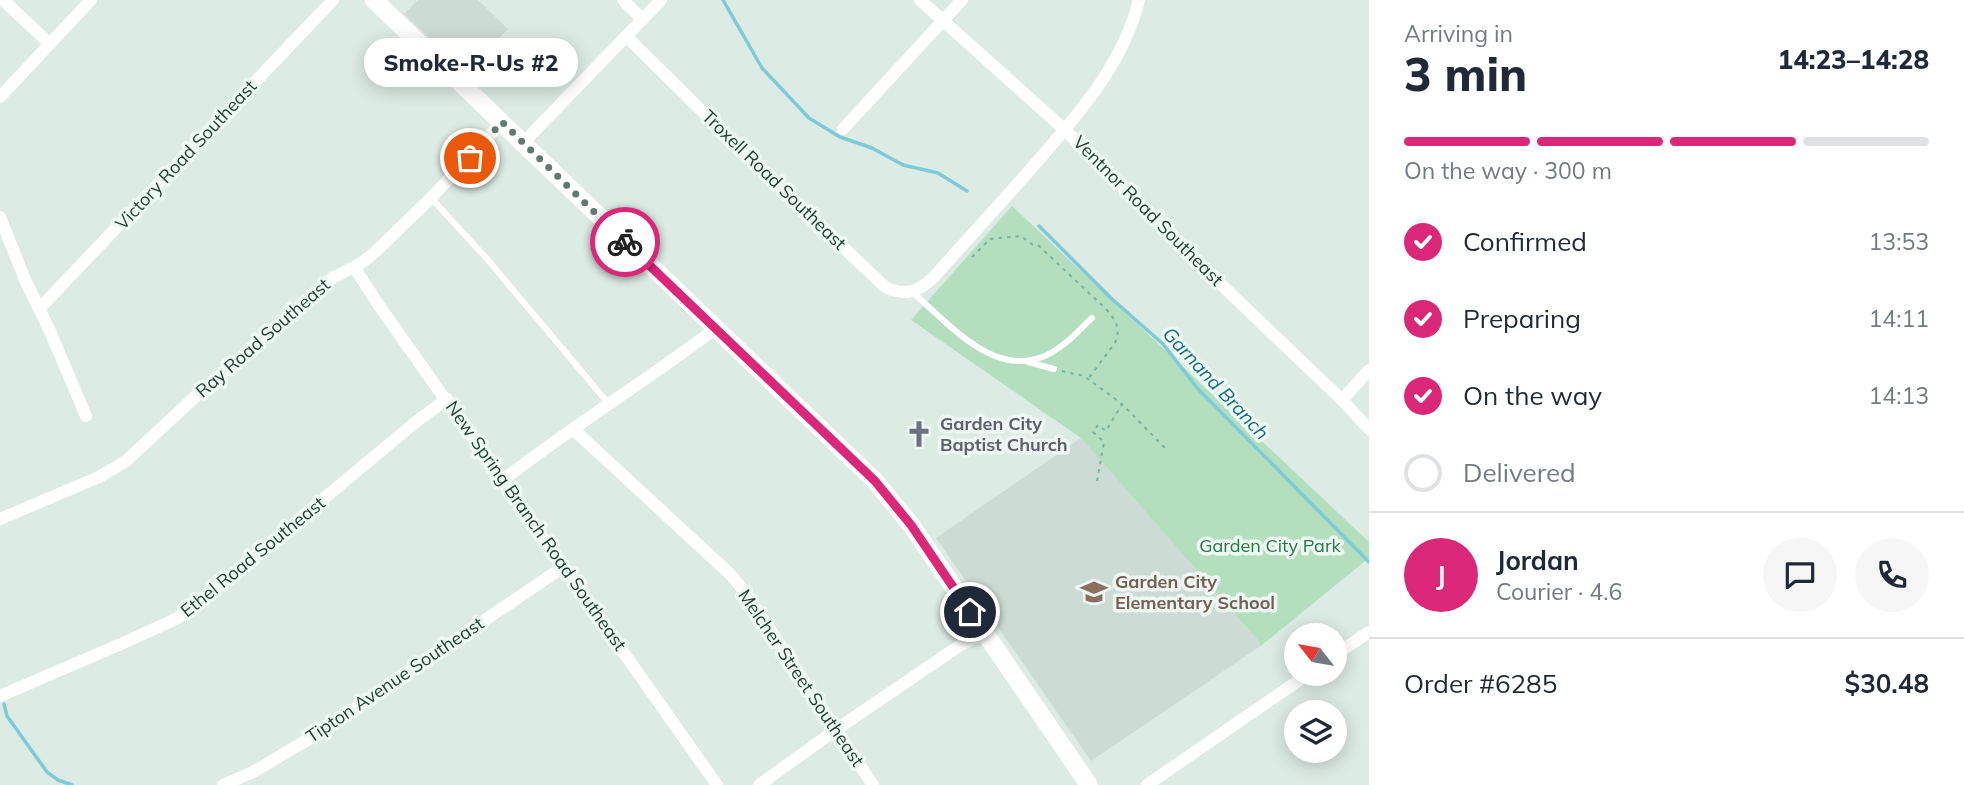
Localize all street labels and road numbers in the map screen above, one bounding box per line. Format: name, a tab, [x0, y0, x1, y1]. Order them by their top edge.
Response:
street label: Victory Road Southeast	[110, 75, 261, 234]
street label: Troxell Road Southeast	[697, 105, 851, 255]
street label: Ventnor Road Southeast	[1068, 131, 1228, 291]
street label: Ray Road Southeast	[191, 273, 335, 402]
street label: New Spring Branch Road Southeast	[441, 396, 632, 655]
street label: Ethel Road Southeast	[176, 491, 330, 622]
street label: Melcher Street Southeast	[733, 585, 869, 771]
street label: Tipton Avenue Southeast	[301, 611, 488, 748]

